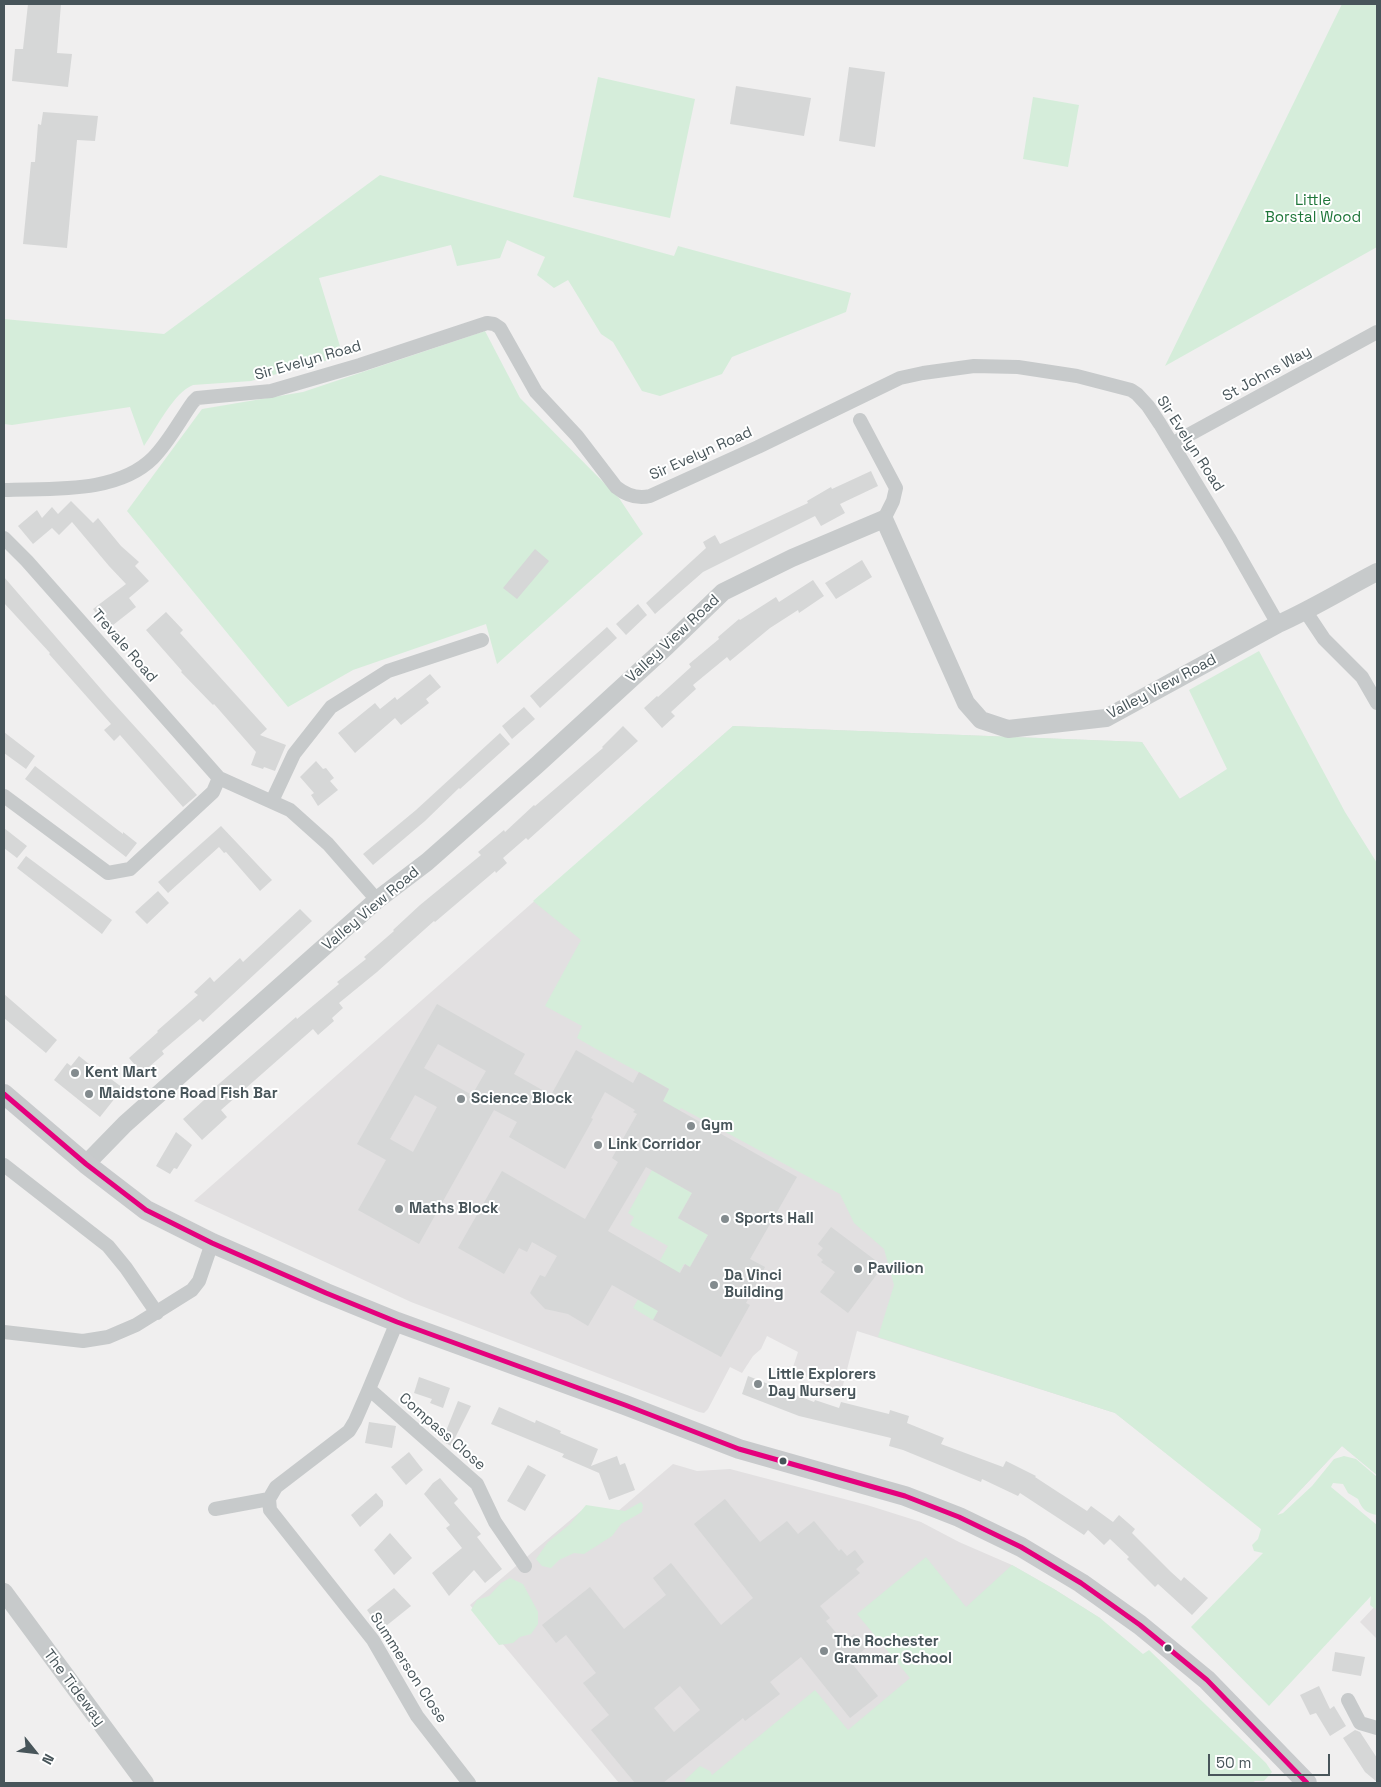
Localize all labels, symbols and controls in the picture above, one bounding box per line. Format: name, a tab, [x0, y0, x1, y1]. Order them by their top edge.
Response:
park label: Little Borstal Wood	[1265, 192, 1361, 227]
street label: Sir Evelyn Road	[253, 337, 363, 385]
street label: St Johns Way	[1220, 342, 1314, 406]
street label: Sir Evelyn Road	[1152, 393, 1228, 495]
street label: Sir Evelyn Road	[647, 423, 755, 485]
street label: Valley View Road	[623, 591, 723, 687]
street label: Trevale Road	[87, 606, 161, 686]
street label: Valley View Road	[1104, 651, 1220, 723]
street label: Valley View Road	[319, 863, 423, 955]
place label: Kent Mart	[85, 1064, 157, 1082]
marker: Kent Mart	[69, 1067, 81, 1079]
place label: Maidstone Road Fish Bar	[99, 1085, 278, 1103]
marker: Maidstone Road Fish Bar	[83, 1088, 95, 1100]
place label: Science Block	[471, 1090, 572, 1108]
marker: Science Block	[455, 1093, 467, 1105]
place label: Gym	[701, 1117, 733, 1135]
marker: Gym	[685, 1120, 697, 1132]
place label: Link Corridor	[608, 1136, 701, 1154]
marker: Link Corridor	[592, 1139, 604, 1151]
place label: Maths Block	[409, 1200, 498, 1218]
marker: Maths Block	[393, 1203, 405, 1215]
place label: Sports Hall	[735, 1210, 814, 1228]
marker: Sports Hall	[719, 1213, 731, 1225]
place label: Pavilion	[868, 1260, 924, 1278]
marker: Pavilion	[852, 1263, 864, 1275]
place label: Da Vinci Building	[724, 1267, 784, 1302]
marker: Da Vinci Building	[708, 1279, 720, 1291]
place label: Little Explorers Day Nursery	[768, 1366, 876, 1401]
marker: Little Explorers Day Nursery	[752, 1378, 764, 1390]
street label: Compass Close	[395, 1389, 489, 1475]
unlabelled marker	[778, 1456, 788, 1466]
street label: Summerson Close	[366, 1609, 450, 1727]
place label: The Rochester Grammar School	[834, 1633, 952, 1668]
unlabelled marker	[1163, 1643, 1173, 1653]
marker: The Rochester Grammar School	[818, 1645, 830, 1657]
street label: The Tideway	[39, 1646, 109, 1730]
north arrow	[10, 1727, 60, 1777]
scale bar	[1211, 1744, 1334, 1776]
text: N	[38, 1751, 58, 1768]
text: 50 m	[1216, 1753, 1251, 1772]

